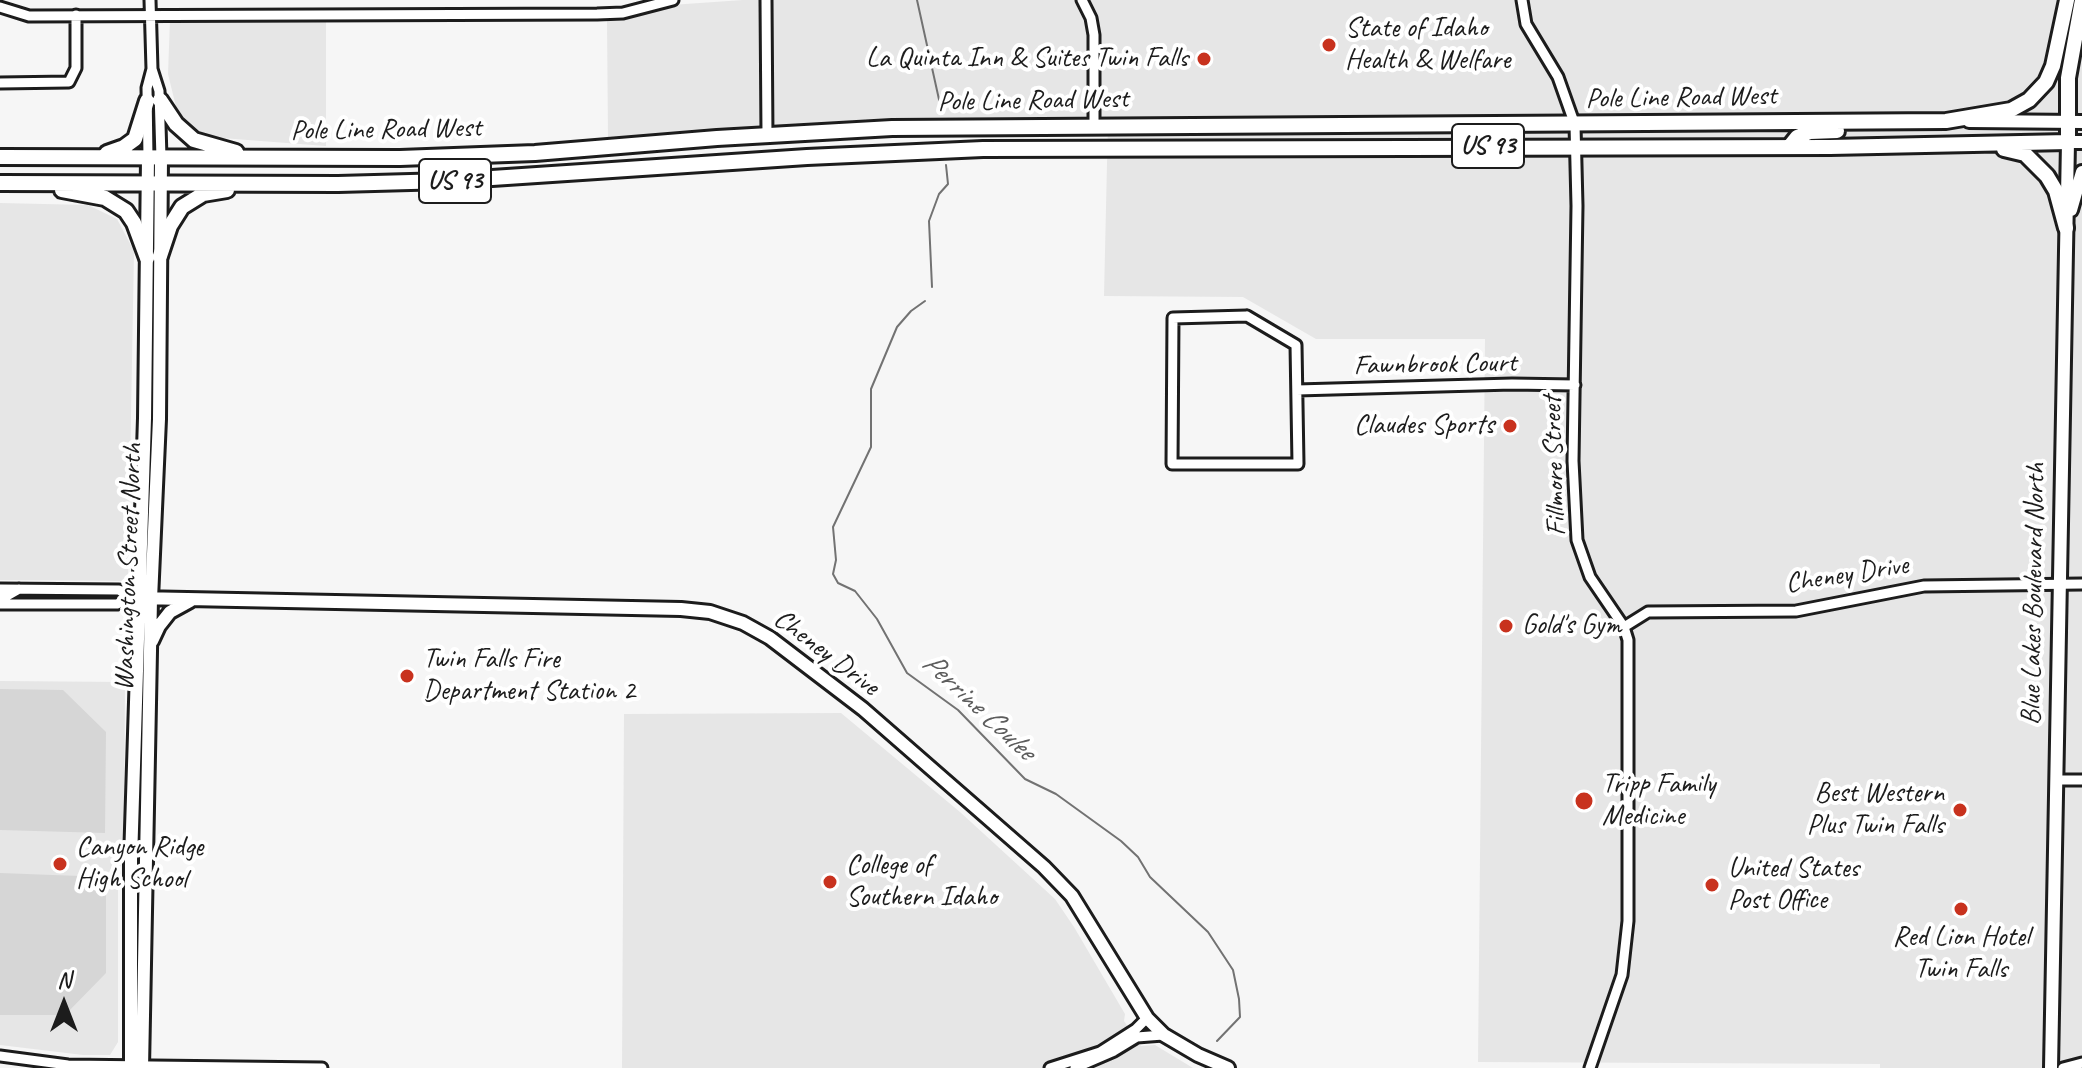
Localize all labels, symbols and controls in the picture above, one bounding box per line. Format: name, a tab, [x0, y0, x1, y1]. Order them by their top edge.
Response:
place label: State of Idaho Health & Welfare	[1345, 12, 1510, 78]
marker: State of Idaho Health & Welfare	[1320, 36, 1338, 54]
place label: La Quinta Inn & Suites Twin Falls	[866, 42, 1188, 76]
marker: La Quinta Inn & Suites Twin Falls	[1195, 50, 1213, 68]
street label: Pole Line Road West	[1585, 80, 1777, 116]
street label: Pole Line Road West	[937, 83, 1129, 119]
street label: Pole Line Road West	[290, 112, 482, 148]
road number: US 93	[1452, 124, 1524, 168]
road number: US 93	[419, 159, 491, 203]
street label: Fawnbrook Court	[1353, 347, 1517, 383]
street label: Fillmore Street	[1536, 395, 1574, 537]
place label: Claudes Sports	[1354, 409, 1494, 443]
marker: Claudes Sports	[1501, 417, 1519, 435]
street label: Washington Street North	[108, 443, 150, 691]
street label: Blue Lakes Boulevard North	[2015, 463, 2053, 725]
street label: Cheney Drive	[1783, 549, 1911, 601]
street label: Cheney Drive	[767, 602, 885, 704]
place label: Gold's Gym	[1522, 609, 1621, 643]
marker: Gold's Gym	[1497, 617, 1515, 635]
place label: Twin Falls Fire Department Station 2	[423, 643, 635, 709]
water label: Perrine Coulee	[914, 646, 1042, 768]
marker: Twin Falls Fire Department Station 2	[398, 667, 416, 685]
place label: Tripp Family Medicine	[1602, 768, 1715, 834]
place label: Best Western Plus Twin Falls	[1807, 777, 1944, 843]
marker: Tripp Family Medicine	[1573, 790, 1595, 812]
marker: Best Western Plus Twin Falls	[1951, 801, 1969, 819]
place label: Canyon Ridge High School	[76, 831, 203, 897]
place label: College of Southern Idaho	[846, 849, 997, 915]
place label: United States Post Office	[1728, 852, 1859, 918]
marker: Canyon Ridge High School	[51, 855, 69, 873]
marker: College of Southern Idaho	[821, 873, 839, 891]
marker: United States Post Office	[1703, 876, 1721, 894]
marker: Red Lion Hotel Twin Falls	[1952, 900, 1970, 918]
place label: Red Lion Hotel Twin Falls	[1892, 921, 2030, 987]
north arrow	[24, 964, 104, 1044]
text: N	[57, 966, 71, 994]

